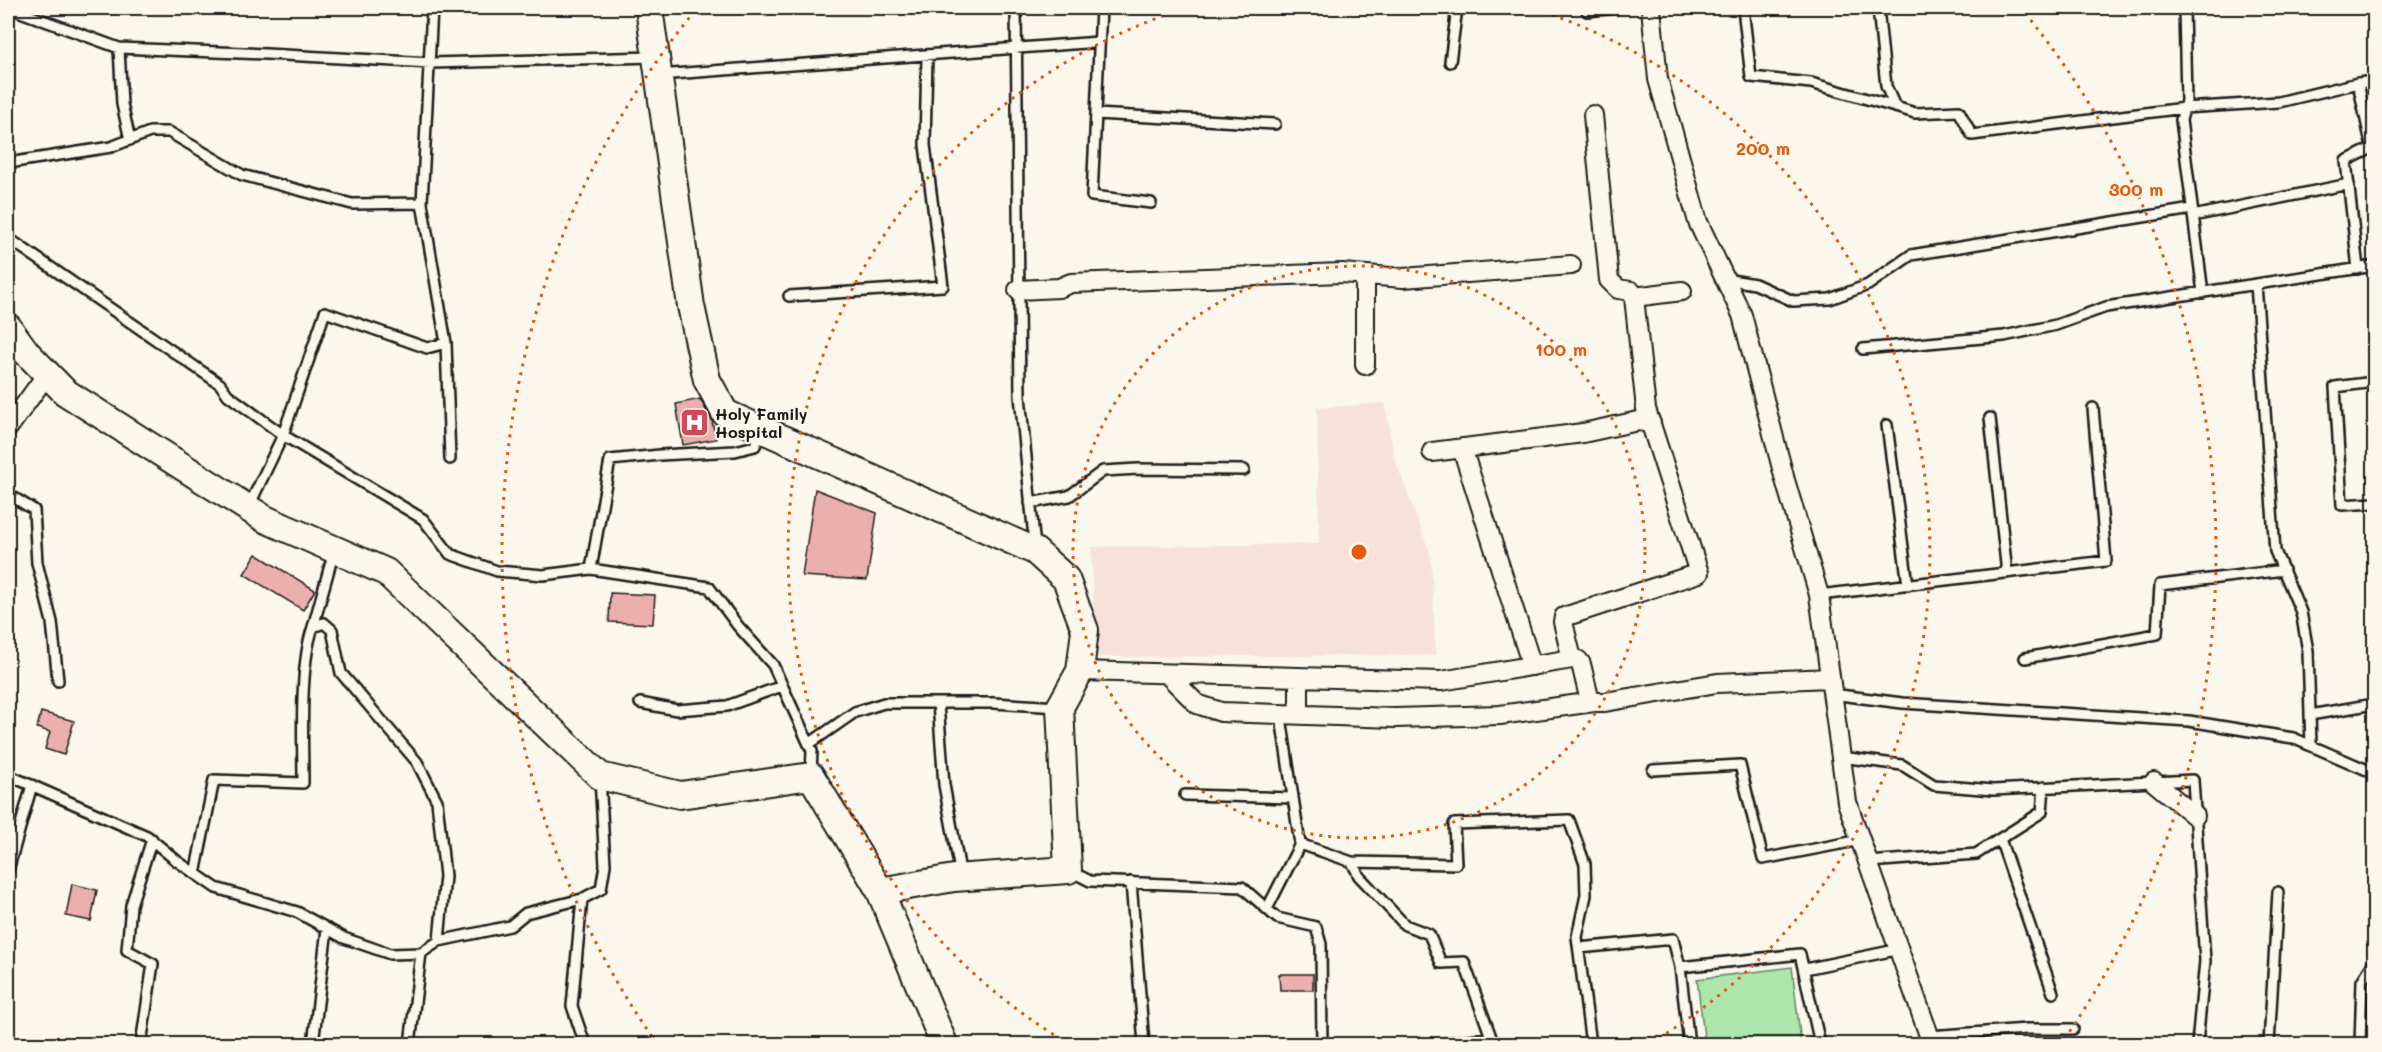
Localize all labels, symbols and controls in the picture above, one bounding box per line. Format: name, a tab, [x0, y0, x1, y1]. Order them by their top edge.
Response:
text: 200 m	[1736, 136, 1790, 160]
text: 300 m	[2109, 177, 2163, 201]
text: 100 m	[1535, 337, 1587, 361]
place label: Holy Family Hospital	[715, 403, 808, 442]
hospital icon: Holy Family Hospital	[678, 407, 710, 439]
centre of rings	[1349, 542, 1369, 562]

